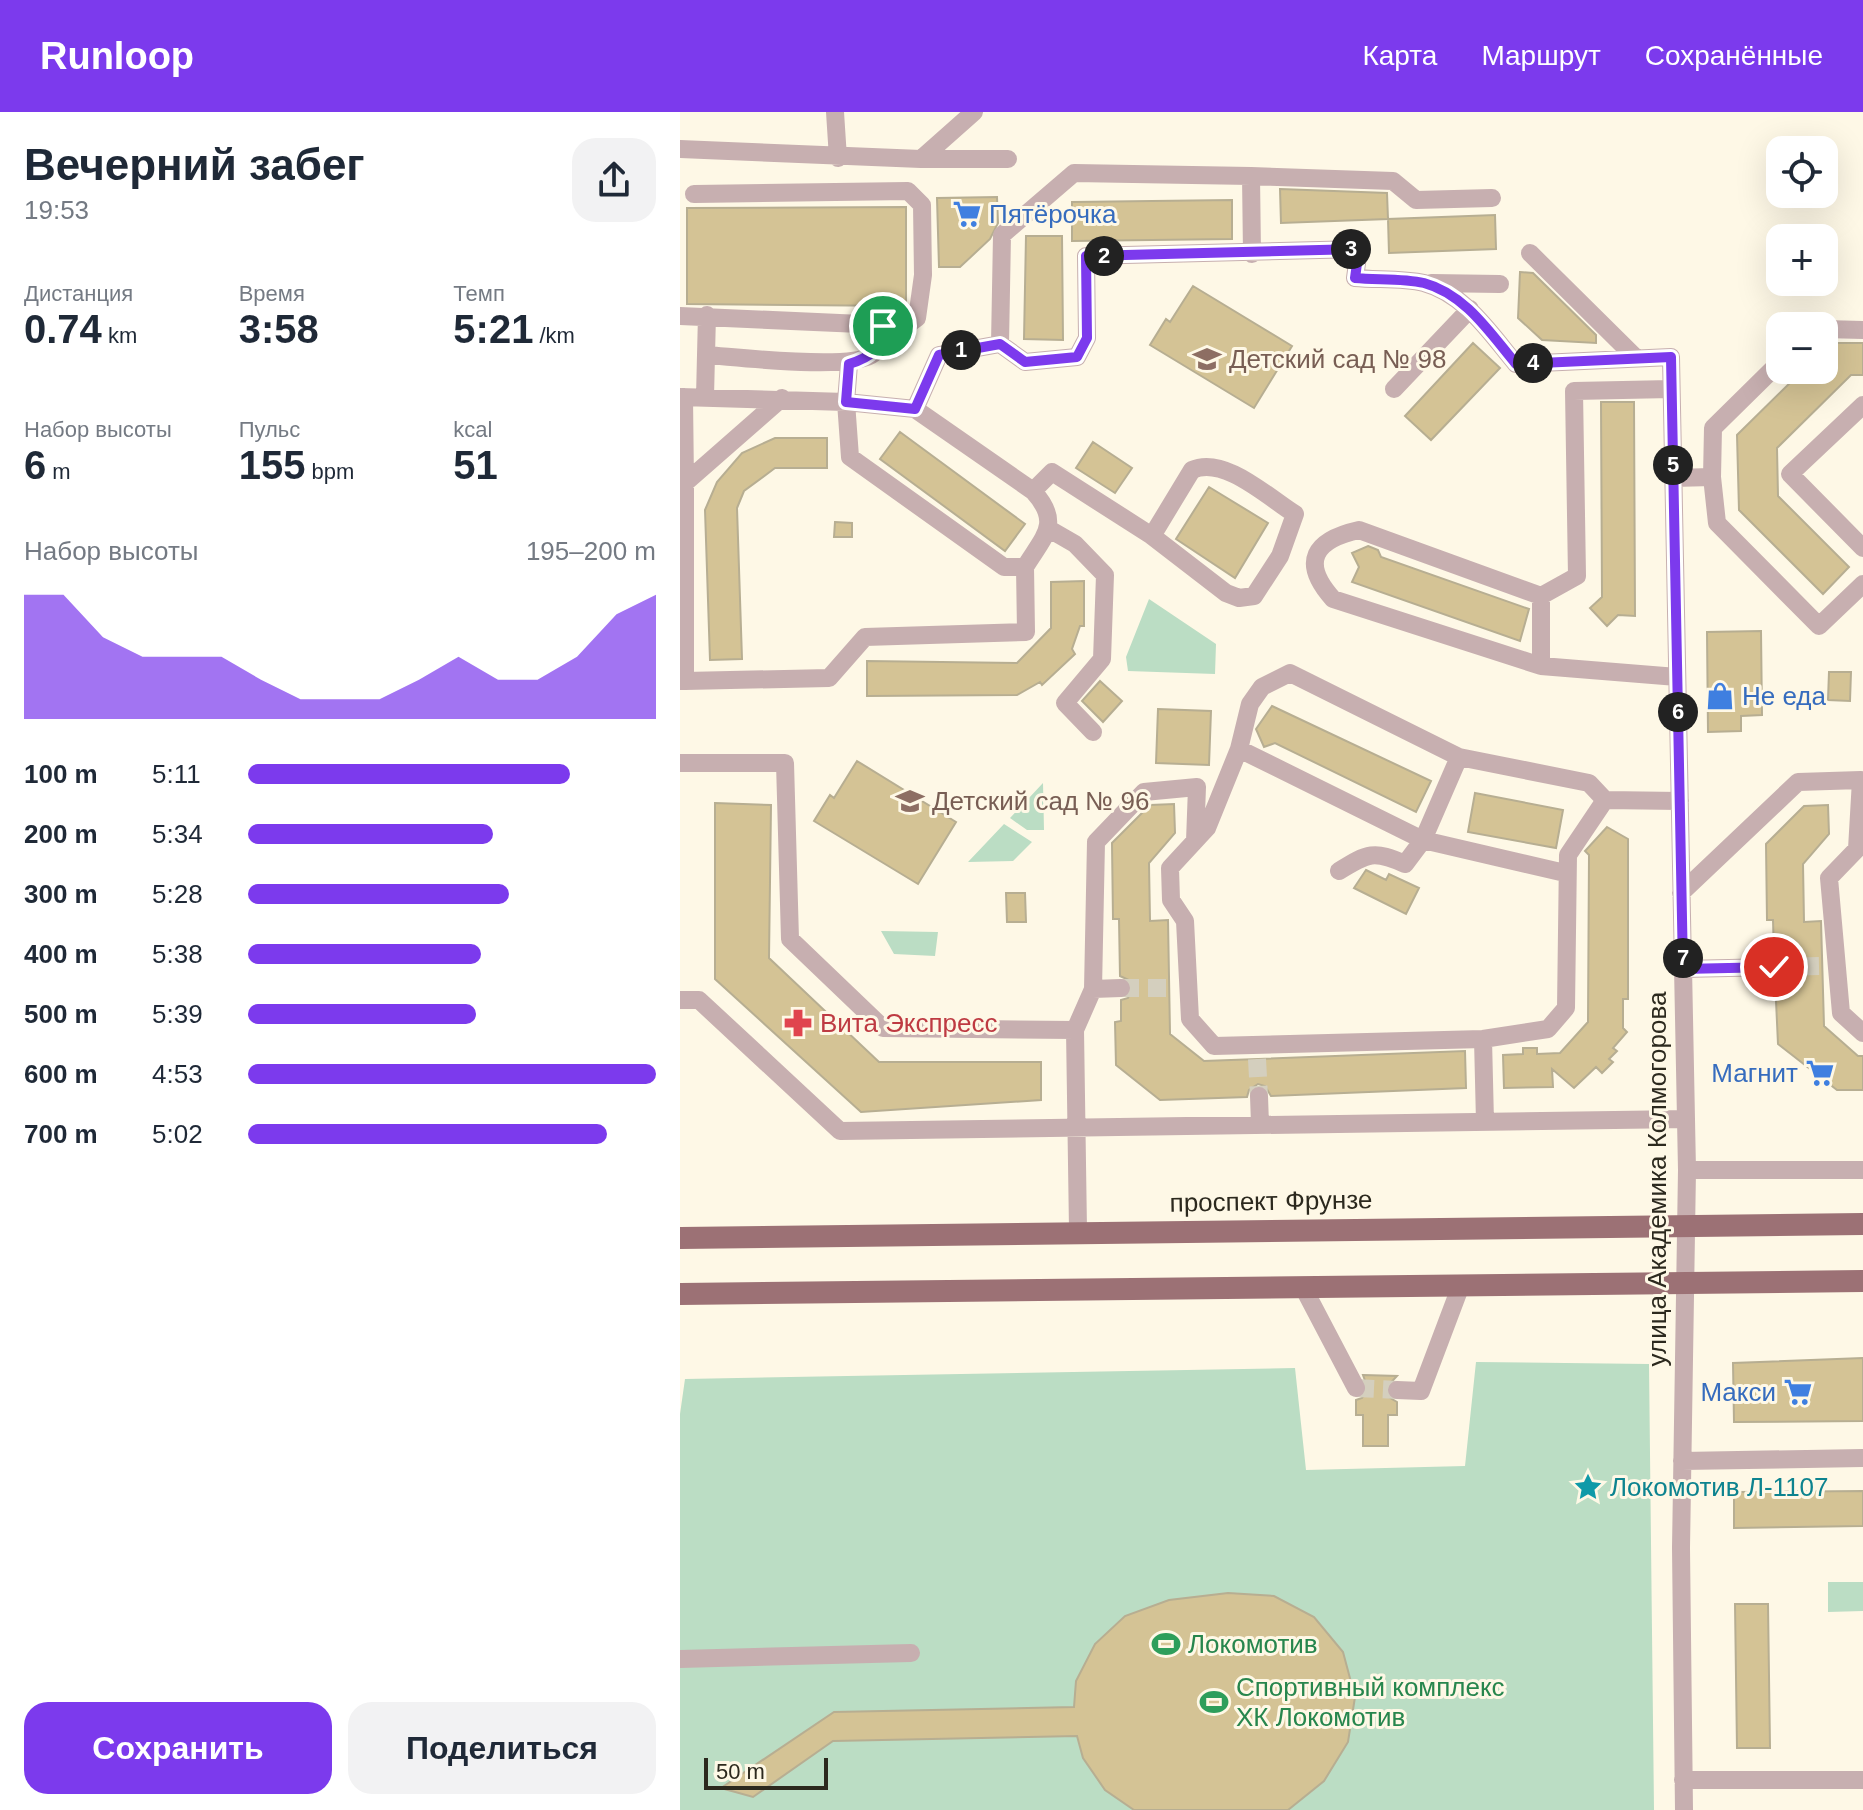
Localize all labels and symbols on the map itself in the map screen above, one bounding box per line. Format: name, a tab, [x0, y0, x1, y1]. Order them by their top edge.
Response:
supermarket icon: Пятёрочка	[952, 199, 982, 229]
place label: Пятёрочка	[989, 199, 1117, 229]
pin: 3	[1331, 229, 1371, 269]
pin: 2	[1084, 236, 1124, 276]
pin	[849, 292, 917, 360]
pin: 1	[941, 330, 981, 370]
pin: 4	[1513, 343, 1553, 383]
school or university icon: Детский сад № 98	[1192, 344, 1222, 374]
place label: Детский сад № 98	[1229, 344, 1446, 374]
pin: 5	[1653, 445, 1693, 485]
shop icon: Не еда	[1705, 681, 1735, 711]
place label: Не еда	[1742, 681, 1827, 711]
pin: 6	[1658, 692, 1698, 732]
school or university icon: Детский сад № 96	[895, 786, 925, 816]
place label: Детский сад № 96	[932, 786, 1149, 816]
pin	[1740, 933, 1808, 1001]
pin: 7	[1663, 938, 1703, 978]
street label: улица Академика Колмогорова	[1642, 991, 1672, 1366]
pharmacy icon: Вита Экспресс	[783, 1008, 813, 1038]
place label: Вита Экспресс	[820, 1008, 998, 1038]
place label: Магнит	[1711, 1058, 1798, 1088]
supermarket icon: Магнит	[1805, 1058, 1835, 1088]
street label: проспект Фрунзе	[1169, 1184, 1373, 1218]
place label: Макси	[1700, 1377, 1776, 1407]
supermarket icon: Макси	[1783, 1377, 1813, 1407]
place icon: Локомотив Л-1107	[1573, 1472, 1603, 1502]
place label: Локомотив Л-1107	[1610, 1472, 1829, 1502]
sports icon: Локомотив	[1151, 1629, 1181, 1659]
place label: Локомотив	[1188, 1629, 1318, 1659]
place label: Спортивный комплекс ХК Локомотив	[1236, 1672, 1505, 1732]
sports icon: Спортивный комплекс ХК Локомотив	[1199, 1687, 1229, 1717]
scale bar	[704, 1754, 828, 1790]

